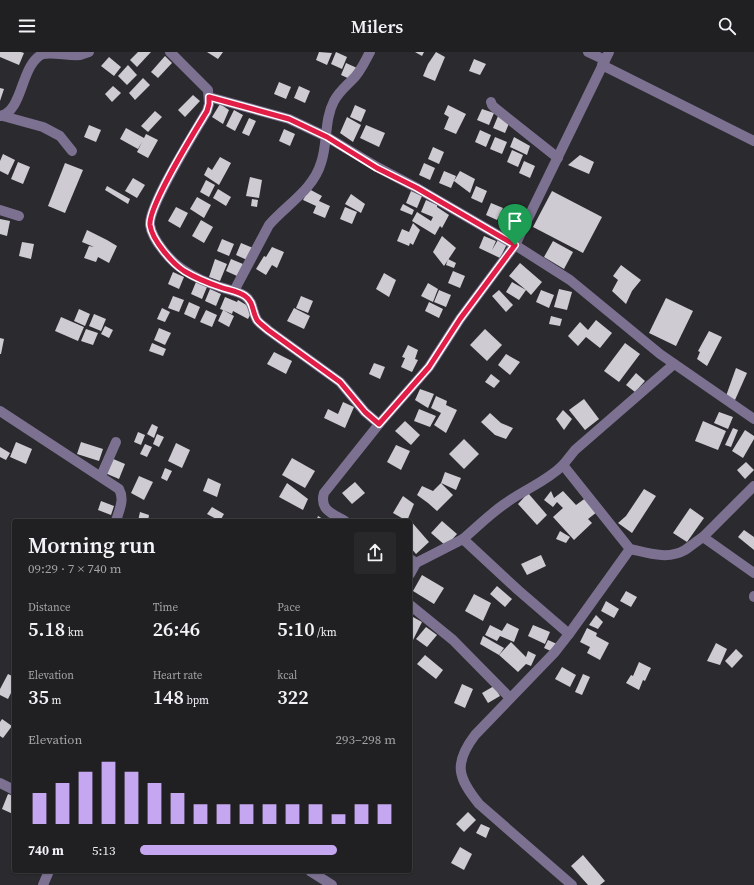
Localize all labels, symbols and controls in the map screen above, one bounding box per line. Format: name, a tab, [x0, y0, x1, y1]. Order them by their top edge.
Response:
text: Milers	[351, 14, 403, 39]
icon: menu	[16, 15, 38, 37]
icon: search	[716, 15, 738, 37]
pin	[498, 204, 532, 245]
icon: arrive	[504, 210, 526, 232]
text: Morning run	[28, 530, 156, 560]
button: share	[354, 532, 396, 574]
text: 09:29 · 7 × 740 m	[28, 560, 122, 577]
text: Distance	[28, 600, 71, 615]
text: Time	[153, 600, 178, 615]
text: Pace	[277, 600, 300, 615]
text: 5.18	[28, 615, 65, 643]
text: 26:46	[153, 615, 200, 643]
text: 5:10	[277, 615, 315, 643]
text: km	[65, 625, 84, 640]
text: /km	[315, 625, 337, 640]
text: Elevation	[28, 668, 74, 683]
text: Heart rate	[153, 668, 202, 683]
text: kcal	[277, 668, 297, 683]
text: 35	[28, 683, 49, 711]
text: 148	[153, 683, 184, 711]
text: 322	[277, 683, 309, 711]
text: m	[49, 693, 61, 708]
text: bpm	[184, 693, 209, 708]
text: Elevation	[28, 731, 82, 748]
text: 293–298 m	[336, 731, 396, 748]
text: 740 m	[28, 842, 64, 859]
text: 5:13	[92, 842, 115, 859]

